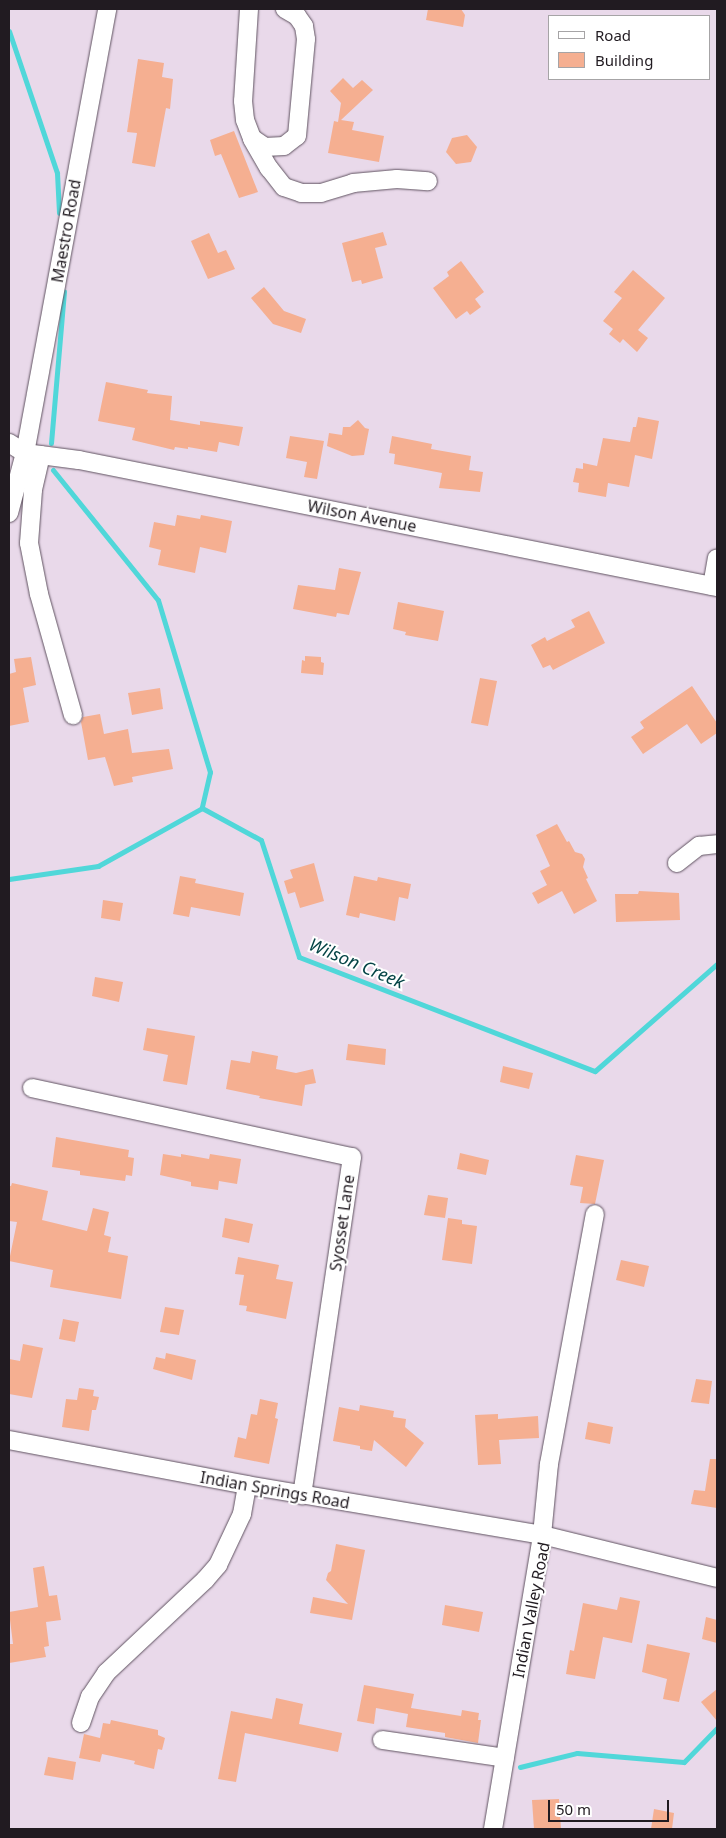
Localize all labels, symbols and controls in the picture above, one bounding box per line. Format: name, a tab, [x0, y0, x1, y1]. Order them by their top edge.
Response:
legend	[548, 15, 711, 80]
text: Road	[595, 25, 631, 45]
text: Building	[595, 50, 653, 70]
street label: Maestro Road	[47, 178, 85, 284]
street label: Wilson Avenue	[306, 496, 418, 536]
water label: Wilson Creek	[306, 933, 408, 993]
street label: Syosset Lane	[326, 1174, 358, 1272]
street label: Indian Springs Road	[199, 1467, 351, 1513]
street label: Indian Valley Road	[508, 1540, 554, 1680]
scale bar	[551, 1790, 672, 1822]
text: 50 m	[556, 1799, 591, 1819]

